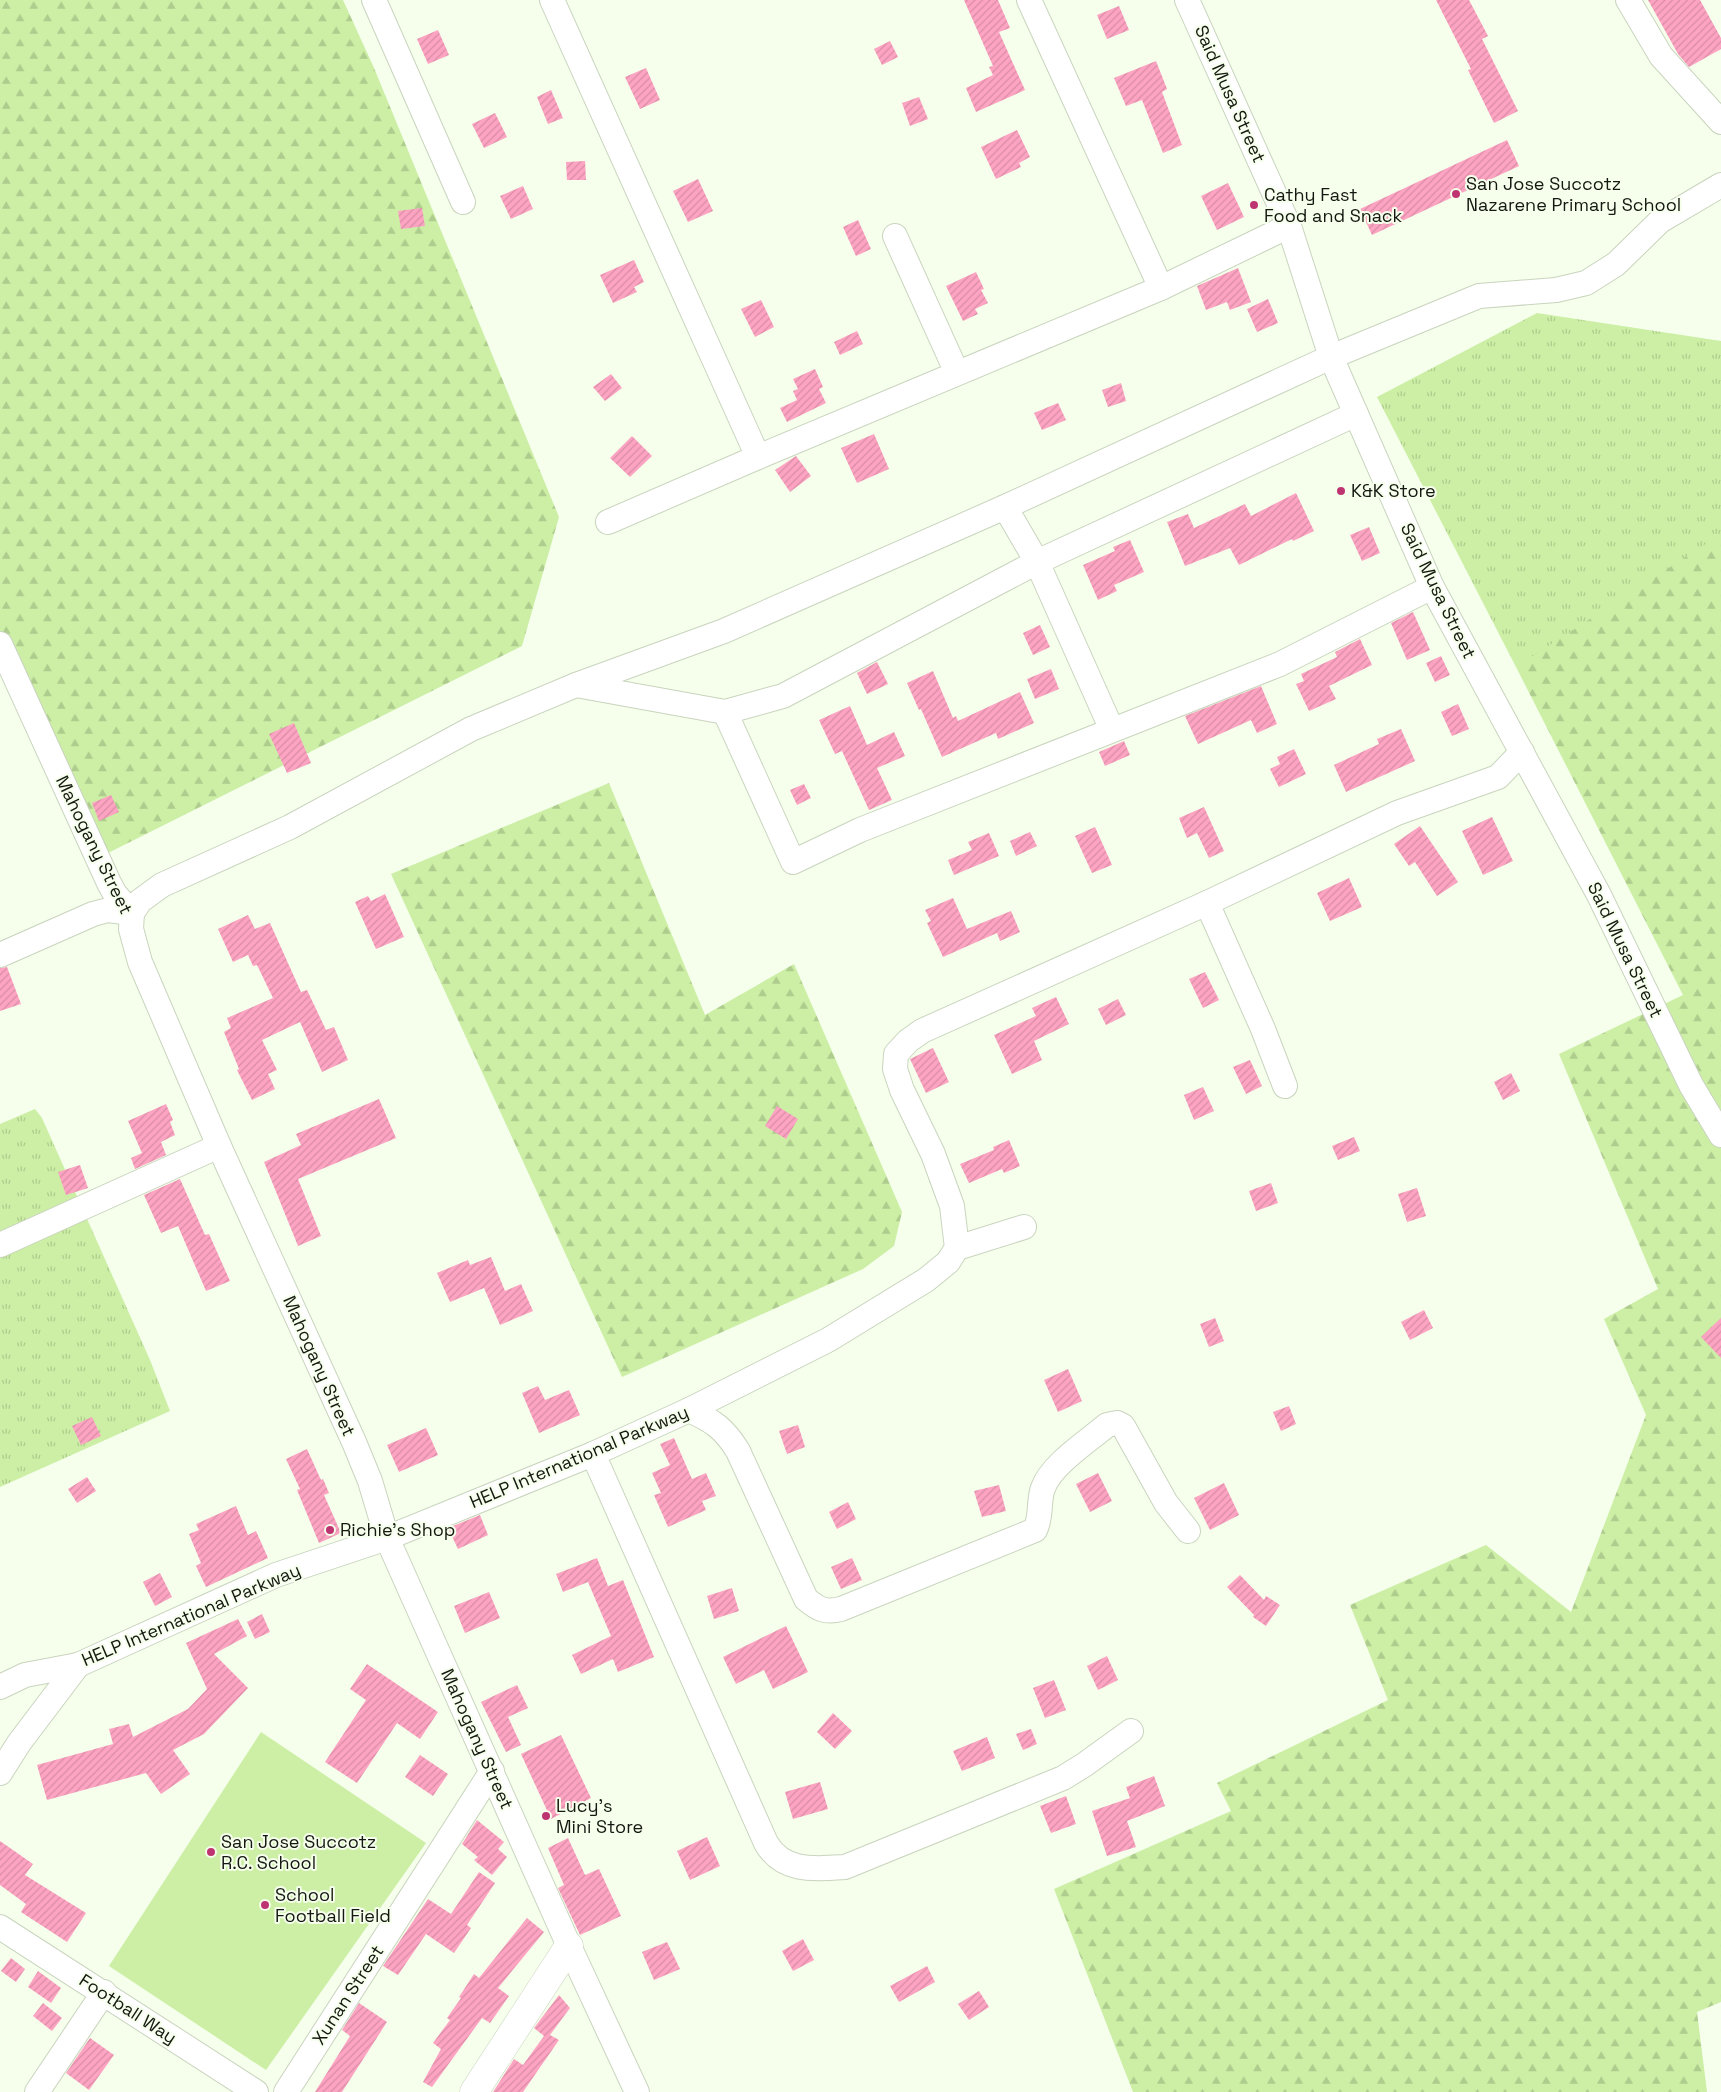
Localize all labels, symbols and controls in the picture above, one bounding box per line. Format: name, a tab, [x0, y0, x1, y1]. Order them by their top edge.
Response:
street label: Said Musa Street	[1190, 22, 1271, 166]
place label: San Jose Succotz Nazarene Primary School	[1466, 172, 1681, 216]
place label: Cathy Fast Food and Snack	[1264, 183, 1403, 227]
marker: San Jose Succotz Nazarene Primary School	[1450, 188, 1462, 200]
marker: Cathy Fast Food and Snack	[1248, 199, 1260, 211]
place label: K&K Store	[1351, 479, 1436, 502]
marker: K&K Store	[1335, 485, 1347, 497]
street label: Said Musa Street	[1396, 519, 1481, 662]
street label: Mahogany Street	[51, 772, 138, 918]
street label: Said Musa Street	[1583, 878, 1668, 1021]
street label: Mahogany Street	[278, 1292, 361, 1440]
street label: HELP International Parkway	[466, 1400, 692, 1513]
place label: Richie's Shop	[340, 1518, 455, 1541]
marker: Richie's Shop	[324, 1524, 336, 1536]
street label: HELP International Parkway	[78, 1558, 304, 1671]
street label: Mahogany Street	[436, 1665, 519, 1813]
place label: Lucy's Mini Store	[556, 1794, 643, 1838]
marker: Lucy's Mini Store	[540, 1810, 552, 1822]
place label: San Jose Succotz R.C. School	[221, 1830, 376, 1874]
marker: San Jose Succotz R.C. School	[205, 1846, 217, 1858]
place label: School Football Field	[275, 1883, 391, 1927]
marker: School Football Field	[259, 1899, 271, 1911]
street label: Xunan Street	[307, 1941, 388, 2049]
street label: Football Way	[75, 1969, 181, 2049]

